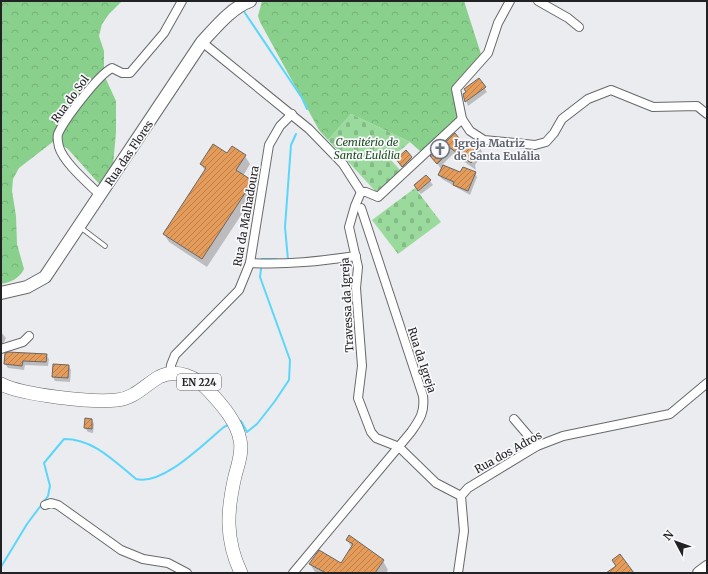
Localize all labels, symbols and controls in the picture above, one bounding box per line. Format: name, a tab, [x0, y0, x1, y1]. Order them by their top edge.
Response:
street label: Rua do Sol	[48, 72, 92, 125]
street label: Rua das Flores	[102, 118, 156, 188]
park label: Cemitério de Santa Eulália	[334, 135, 400, 162]
place label: Igreja Matriz de Santa Eulália	[454, 136, 540, 163]
church icon: Igreja Matriz de Santa Eulália	[429, 138, 451, 160]
street label: Rua da Malhadoura	[230, 164, 262, 268]
street label: Travessa da Igreja	[338, 257, 356, 353]
street label: Rua da Igreja	[405, 325, 439, 395]
road number: EN 224	[177, 374, 221, 390]
street label: Rua dos Adros	[472, 428, 544, 476]
north arrow	[656, 522, 696, 562]
text: N	[660, 527, 677, 543]

